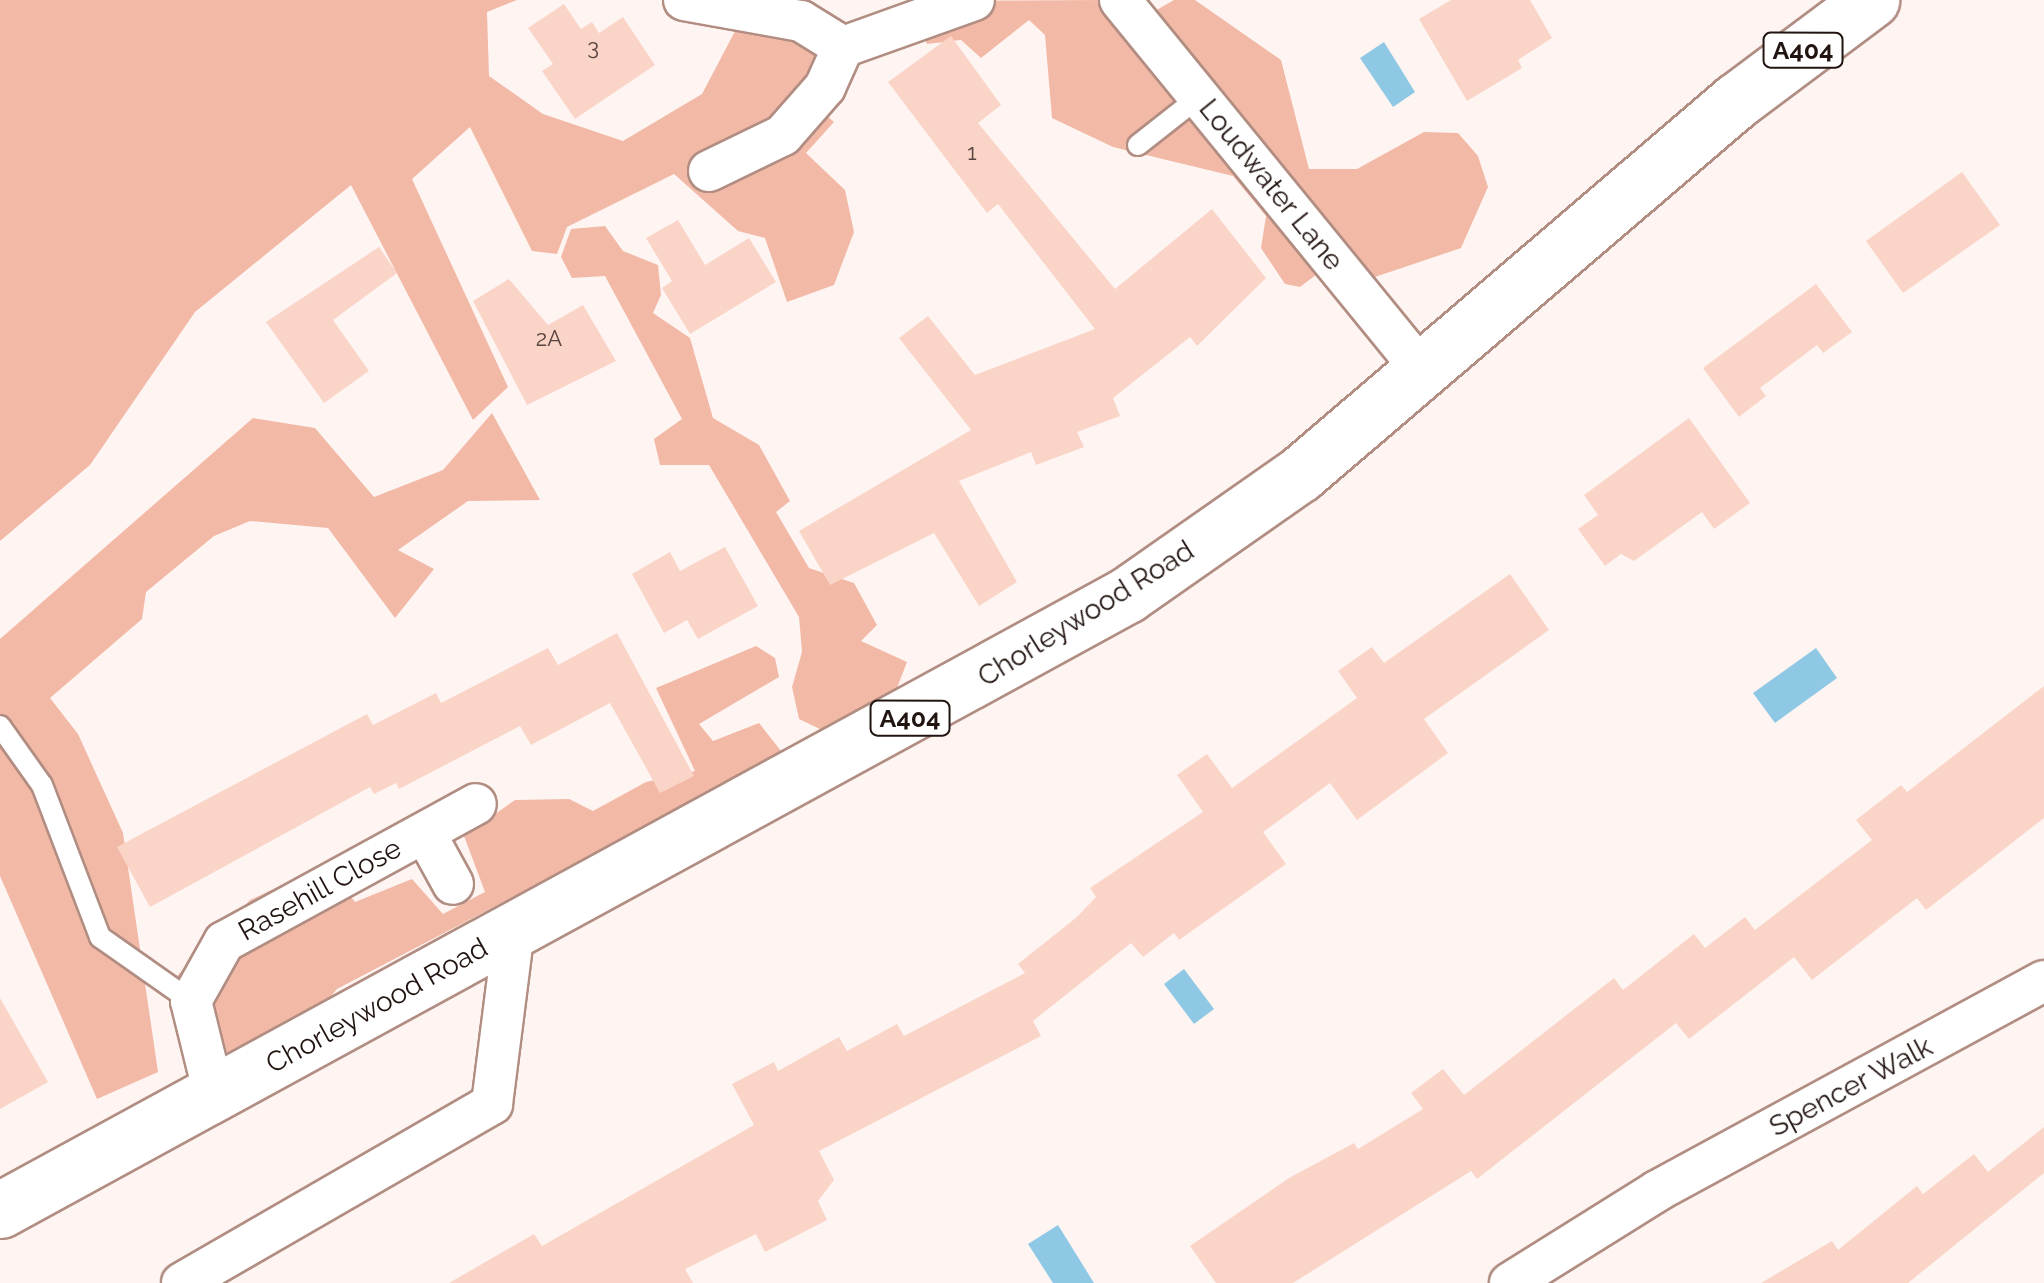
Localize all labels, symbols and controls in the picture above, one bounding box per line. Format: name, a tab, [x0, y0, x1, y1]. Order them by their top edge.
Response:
road number: A404	[1760, 30, 1846, 70]
house number: 3	[587, 35, 599, 61]
street label: Loudwater Lane	[1192, 92, 1350, 278]
house number: 1	[967, 140, 977, 166]
house number: 2A	[536, 326, 562, 352]
street label: Chorleywood Road	[972, 534, 1200, 694]
road number: A404	[868, 698, 952, 738]
street label: Rasehill Close	[232, 831, 408, 949]
street label: Chorleywood Road	[260, 931, 494, 1081]
street label: Spencer Walk	[1763, 1030, 1939, 1144]

